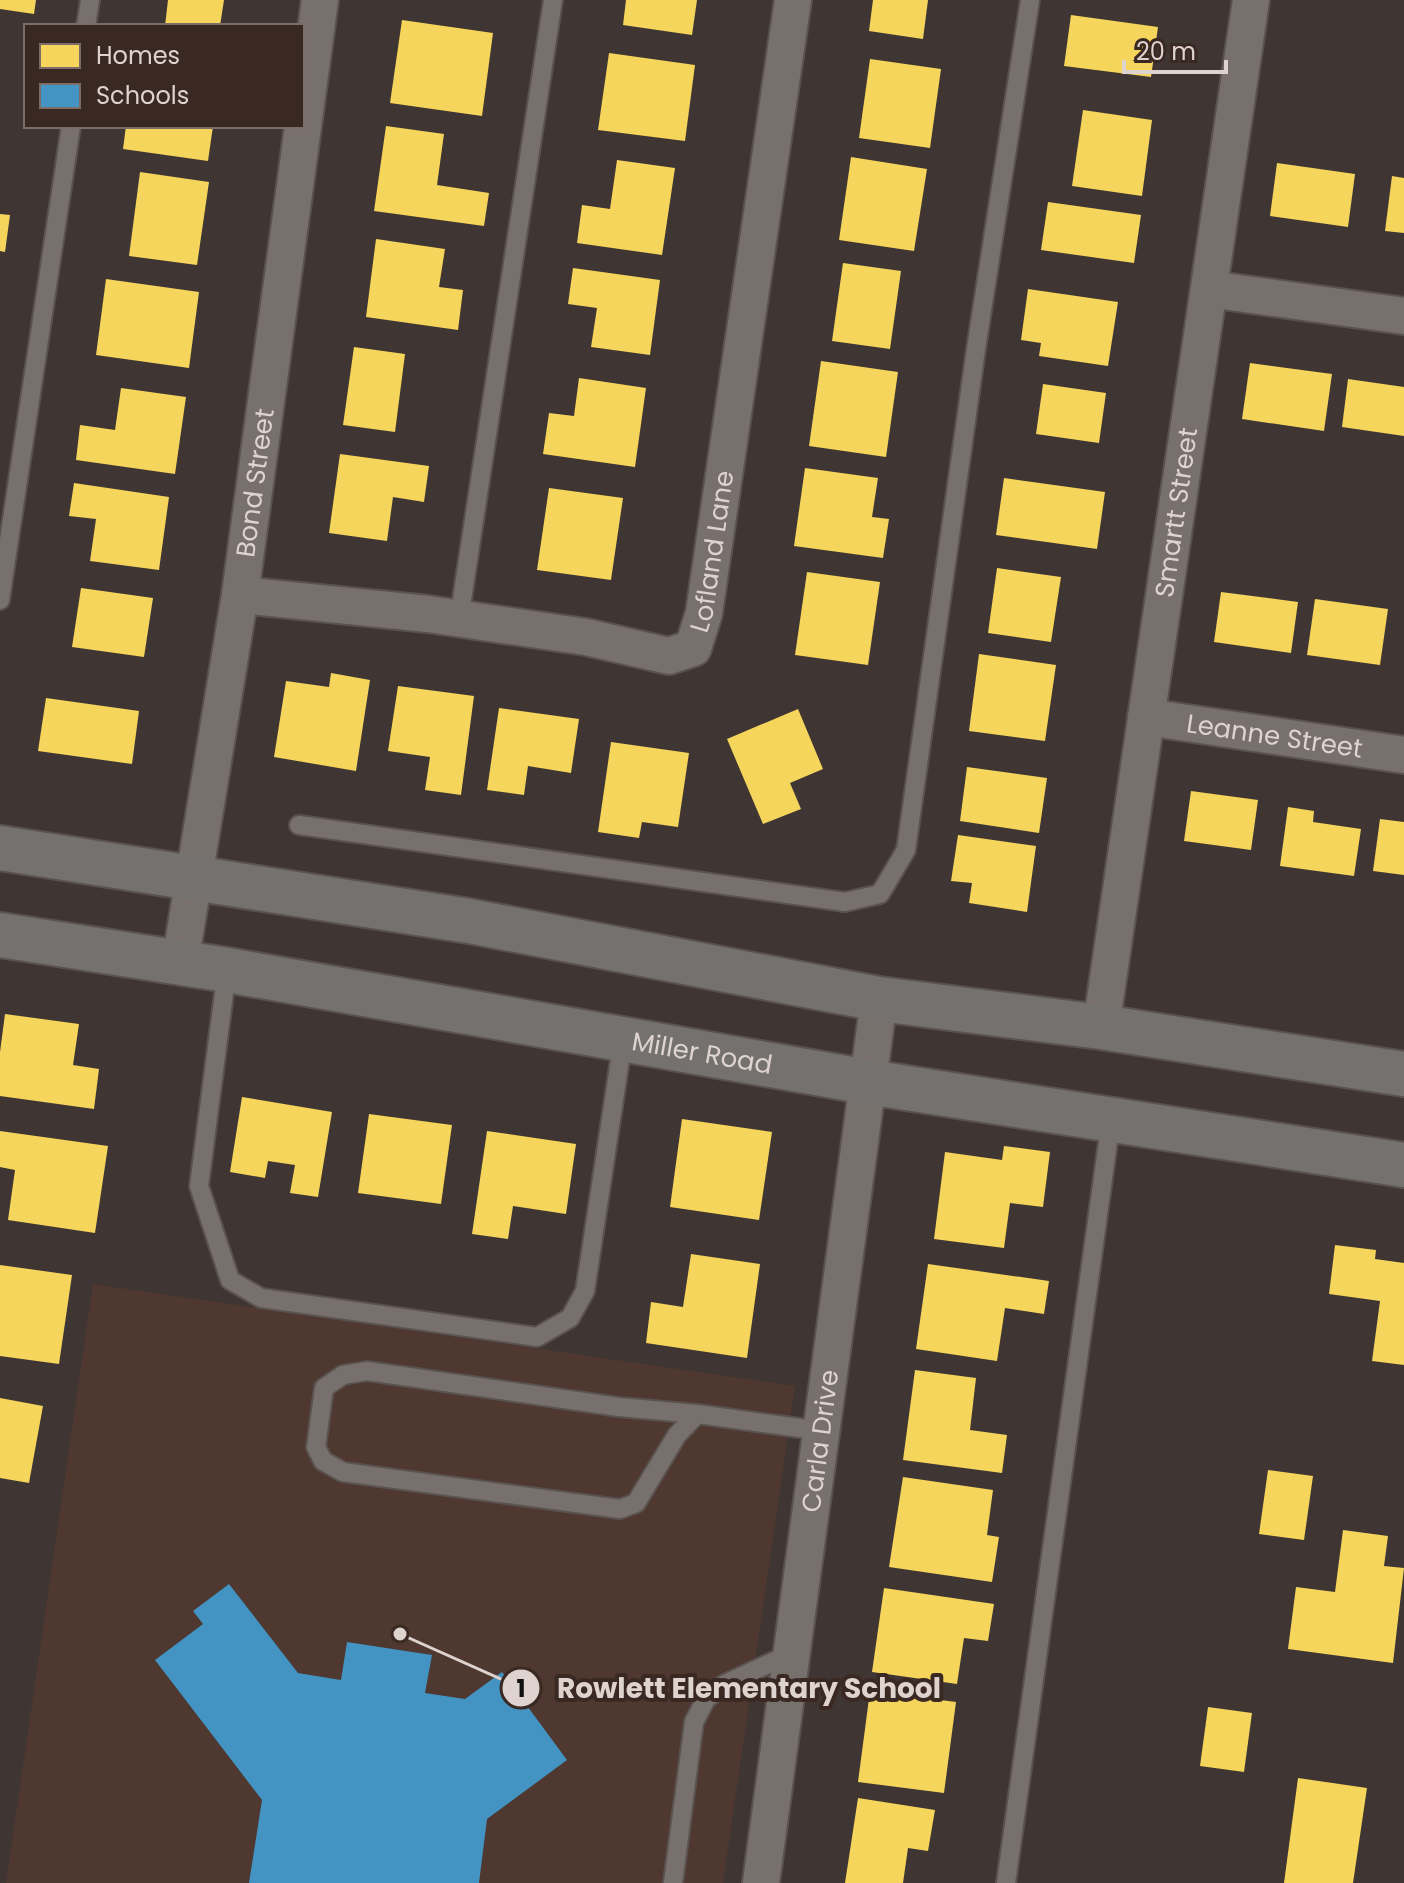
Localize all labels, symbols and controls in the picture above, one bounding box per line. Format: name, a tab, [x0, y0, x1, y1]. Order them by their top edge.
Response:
legend	[24, 24, 304, 128]
scale bar	[1124, 24, 1226, 74]
text: 20 m	[1136, 35, 1196, 68]
text: Homes	[96, 39, 180, 72]
text: Schools	[96, 79, 189, 112]
street label: Bond Street	[227, 406, 283, 560]
street label: Smartt Street	[1146, 425, 1206, 600]
street label: Lofland Lane	[681, 468, 742, 637]
street label: Leanne Street	[1184, 705, 1365, 767]
street label: Miller Road	[629, 1023, 775, 1083]
street label: Carla Drive	[793, 1367, 847, 1514]
callout: Rowlett Elementary School	[501, 1662, 957, 1714]
text: Rowlett Elementary School	[557, 1669, 941, 1708]
text: 1	[516, 1672, 526, 1705]

